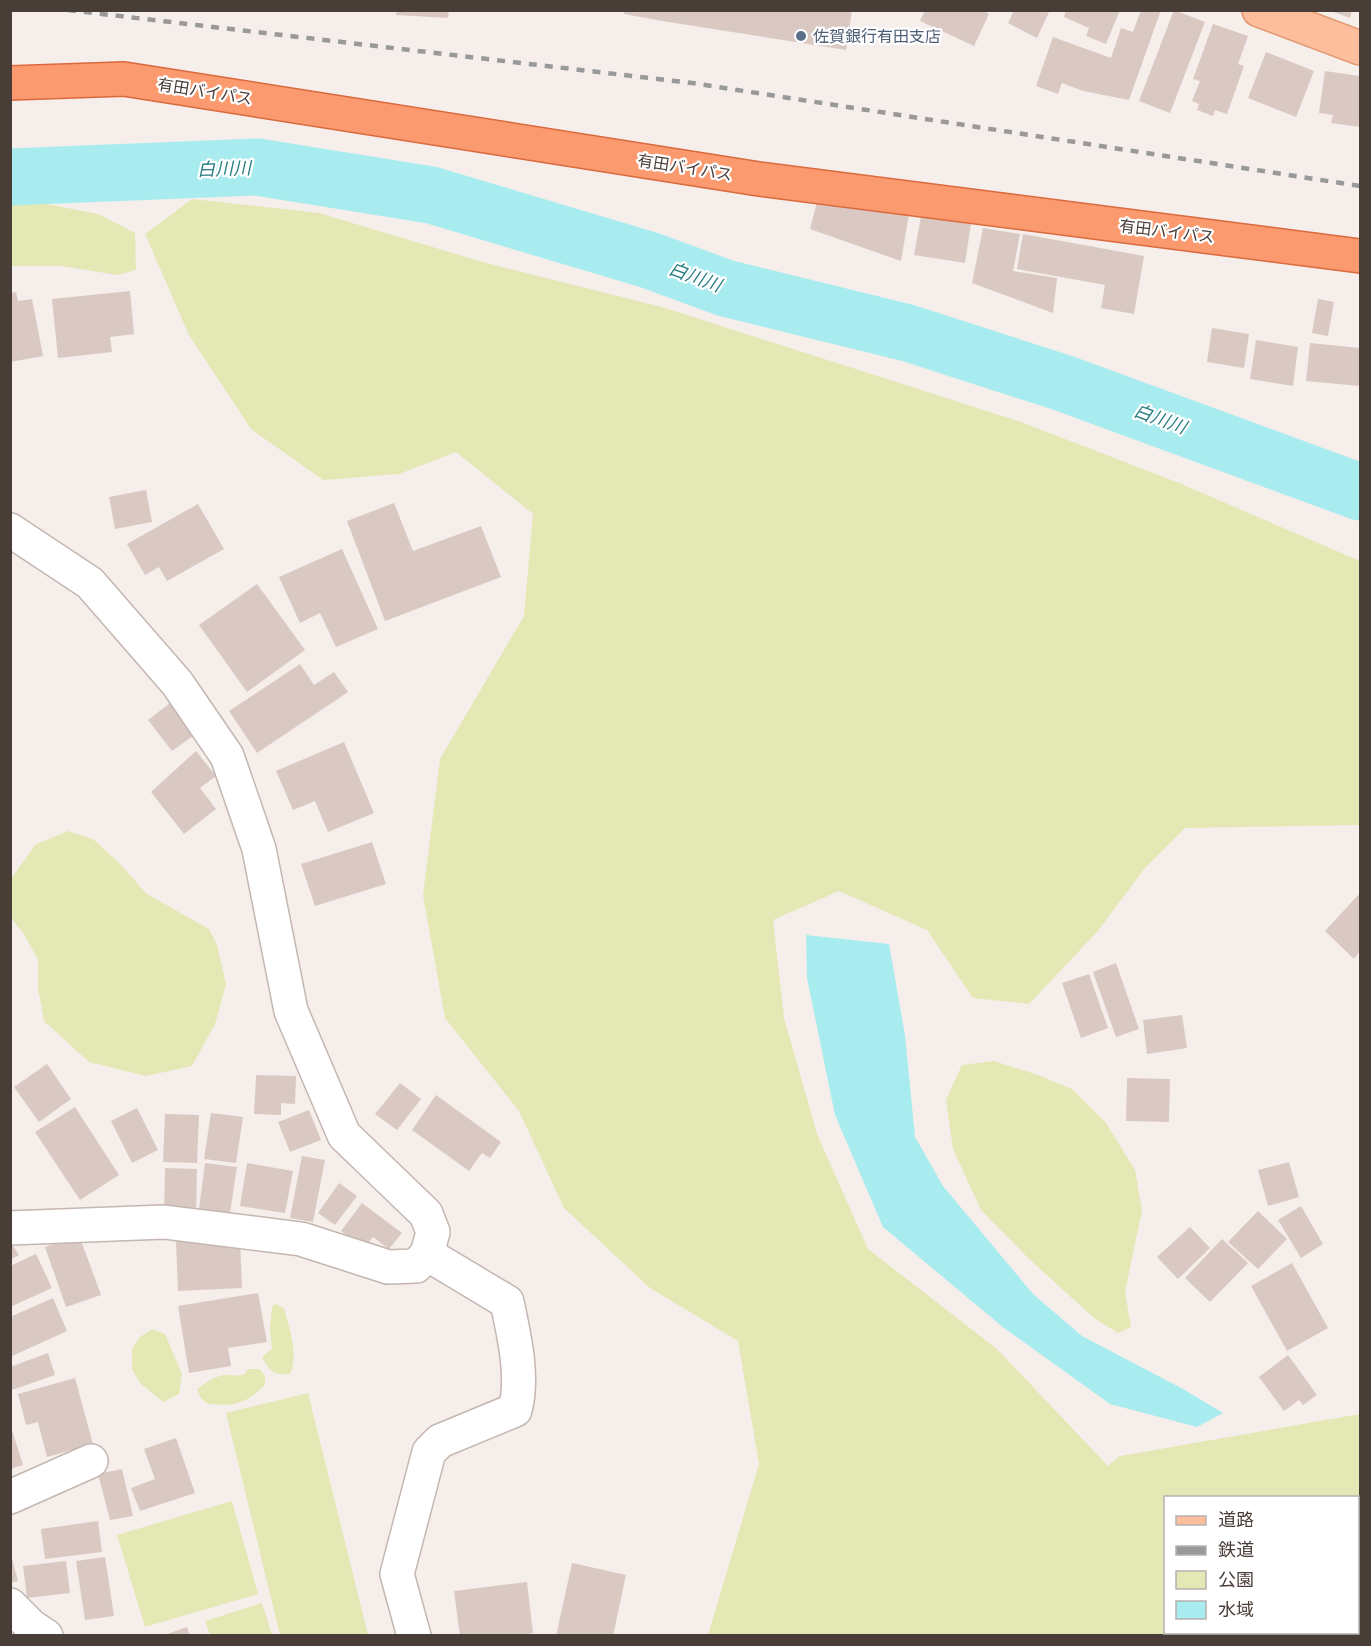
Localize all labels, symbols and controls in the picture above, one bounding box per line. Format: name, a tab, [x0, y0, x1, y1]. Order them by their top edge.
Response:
place label: 佐賀銀行有田支店	[813, 27, 941, 46]
marker: 佐賀銀行有田支店	[794, 29, 808, 43]
street label: 有田バイパス	[156, 75, 254, 108]
street label: 有田バイパス	[636, 151, 734, 184]
water label: 白川川	[197, 157, 253, 180]
street label: 有田バイパス	[1118, 216, 1216, 247]
water label: 白川川	[666, 257, 726, 296]
water label: 白川川	[1131, 399, 1191, 438]
legend	[1164, 1496, 1359, 1634]
text: 道路	[1218, 1509, 1254, 1530]
text: 鉄道	[1218, 1539, 1254, 1560]
text: 公園	[1218, 1569, 1254, 1590]
text: 水域	[1218, 1599, 1254, 1620]

